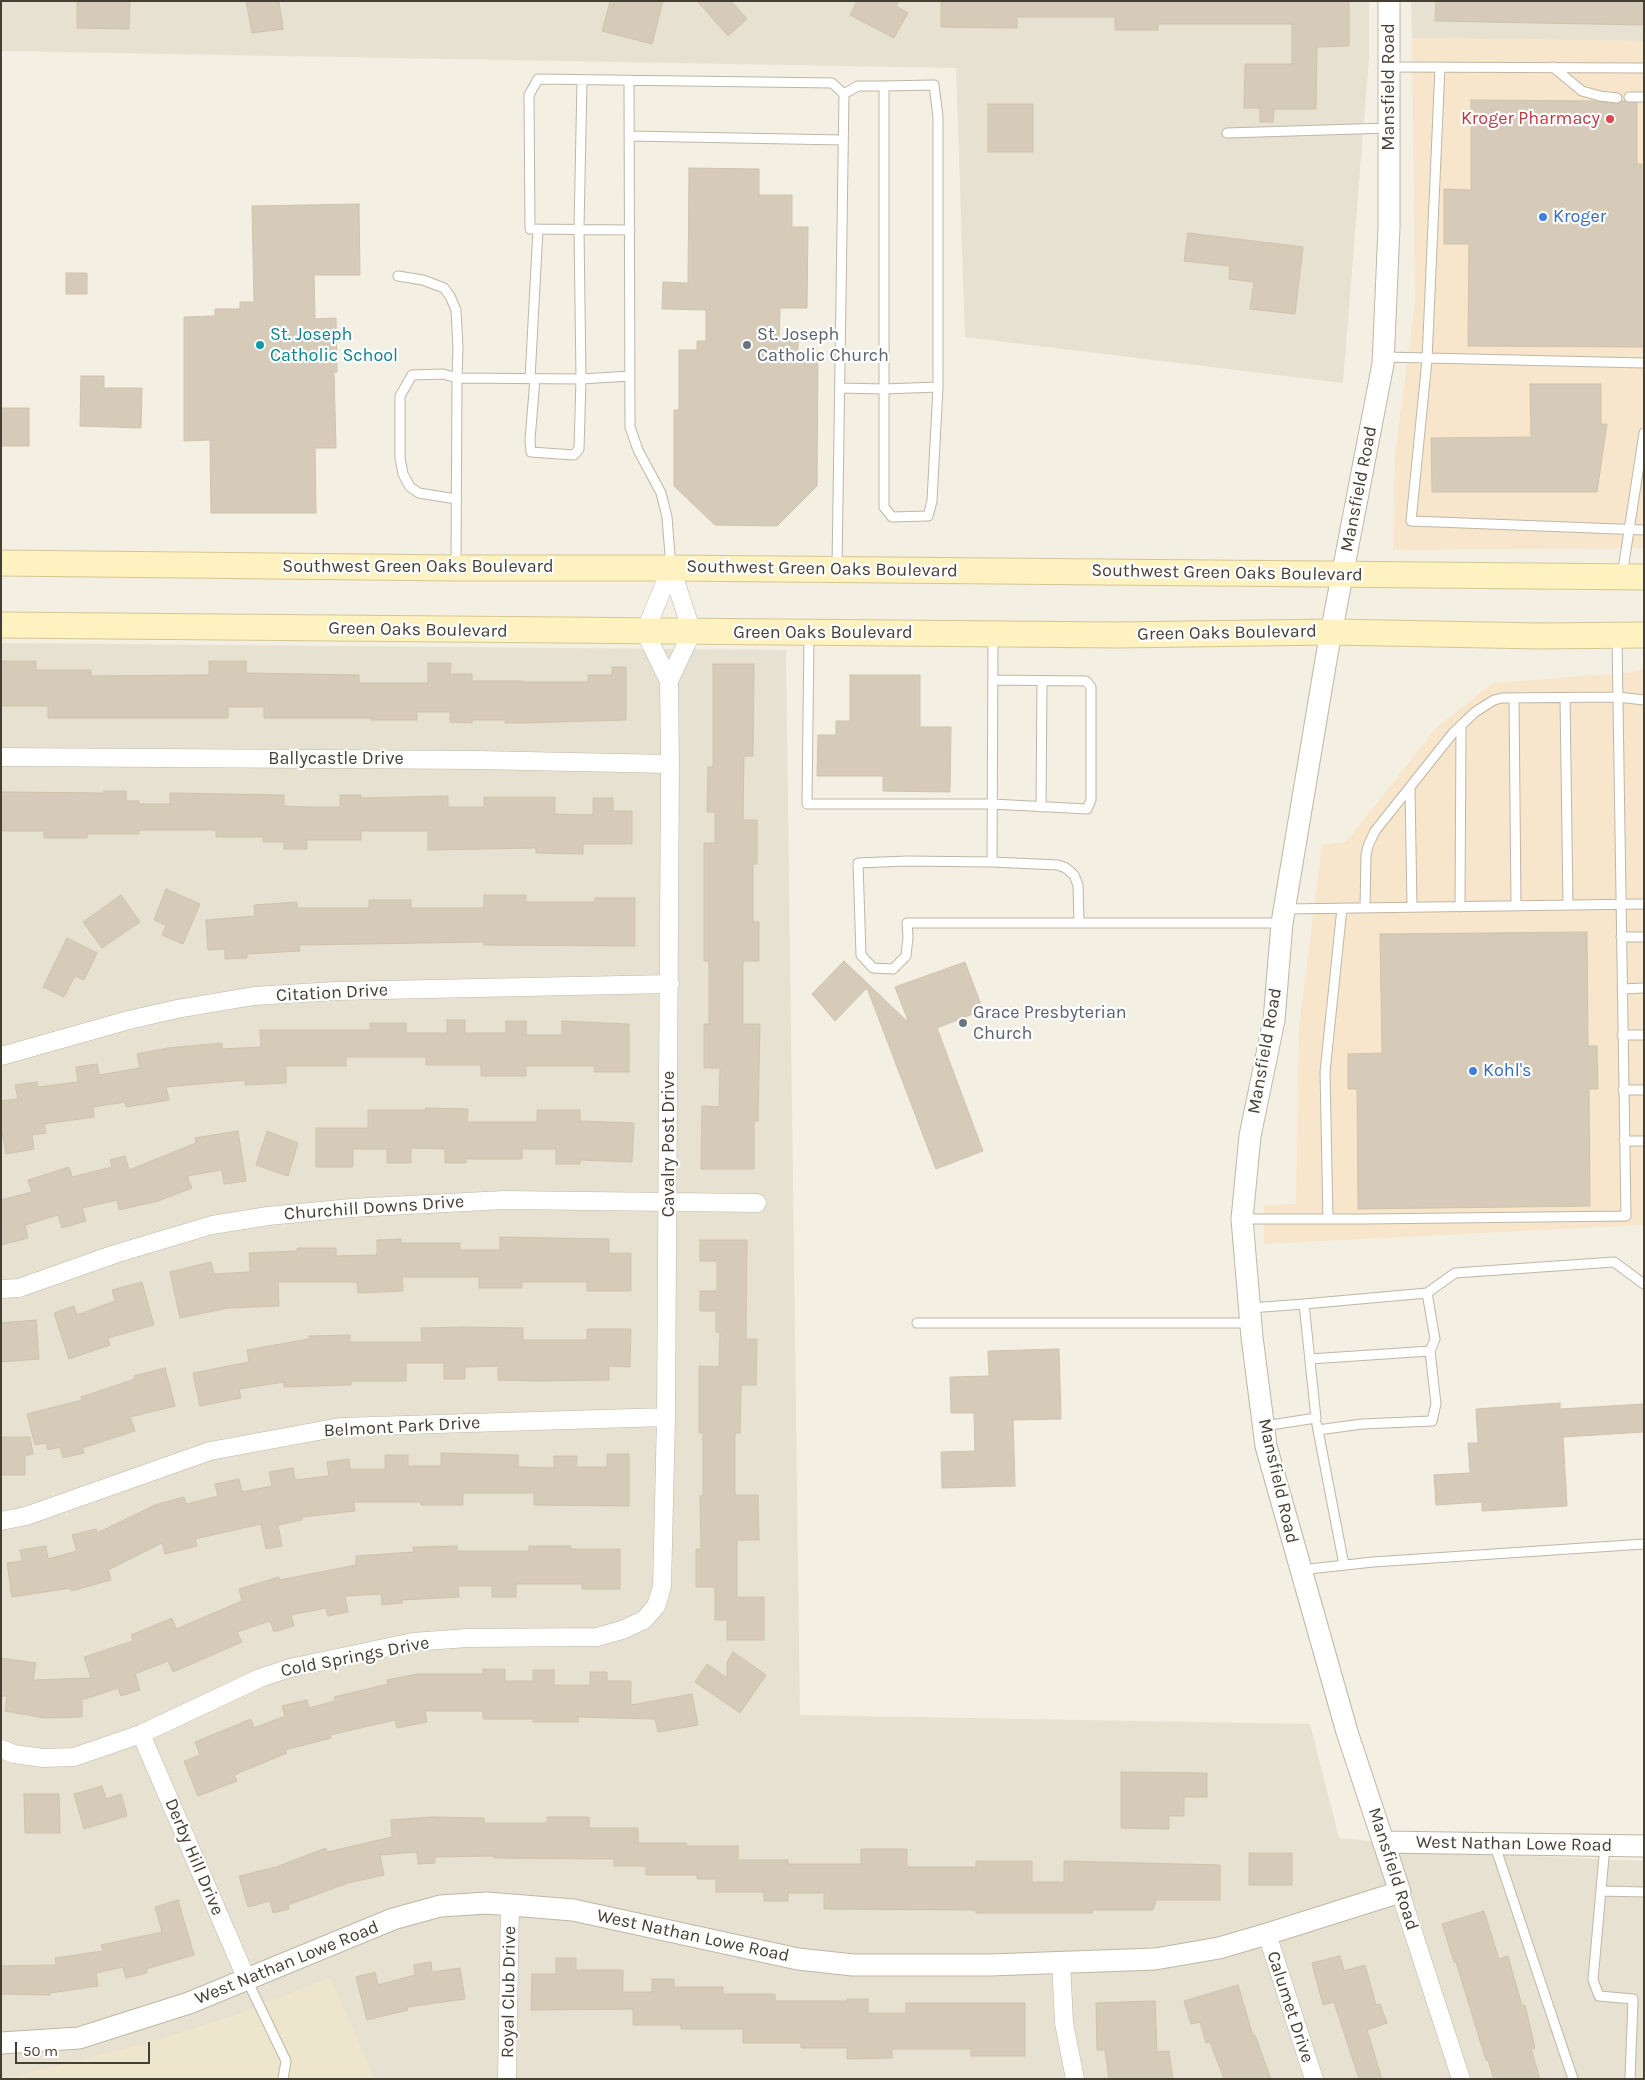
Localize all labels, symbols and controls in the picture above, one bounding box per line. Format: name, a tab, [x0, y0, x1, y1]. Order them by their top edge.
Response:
street label: Mansfield Road	[1378, 23, 1400, 151]
place label: Kroger Pharmacy	[1461, 108, 1600, 130]
marker: Kroger Pharmacy	[1604, 113, 1616, 125]
place label: Kroger	[1553, 206, 1606, 228]
marker: Kroger	[1537, 211, 1549, 223]
place label: St. Joseph Catholic School	[270, 324, 398, 366]
place label: St. Joseph Catholic Church	[757, 324, 889, 366]
marker: St. Joseph Catholic School	[254, 339, 266, 351]
marker: St. Joseph Catholic Church	[741, 339, 753, 351]
street label: Mansfield Road	[1336, 424, 1382, 554]
street label: Southwest Green Oaks Boulevard	[282, 556, 554, 578]
street label: Southwest Green Oaks Boulevard	[686, 556, 958, 582]
street label: Southwest Green Oaks Boulevard	[1091, 560, 1363, 586]
street label: Green Oaks Boulevard	[328, 618, 508, 642]
street label: Green Oaks Boulevard	[1137, 621, 1317, 645]
street label: Green Oaks Boulevard	[733, 622, 913, 644]
street label: Ballycastle Drive	[268, 748, 404, 770]
street label: Citation Drive	[275, 979, 389, 1007]
street label: Mansfield Road	[1243, 986, 1287, 1116]
place label: Grace Presbyterian Church	[973, 1002, 1127, 1044]
marker: Grace Presbyterian Church	[957, 1017, 969, 1029]
place label: Kohl's	[1483, 1060, 1532, 1082]
marker: Kohl's	[1467, 1065, 1479, 1077]
street label: Cavalry Post Drive	[658, 1071, 680, 1217]
street label: Churchill Downs Drive	[283, 1191, 465, 1225]
street label: Belmont Park Drive	[323, 1412, 481, 1442]
street label: Mansfield Road	[1253, 1416, 1303, 1546]
street label: Cold Springs Drive	[279, 1632, 431, 1682]
street label: Derby Hill Drive	[160, 1795, 228, 1919]
street label: Mansfield Road	[1363, 1805, 1423, 1933]
street label: West Nathan Lowe Road	[1416, 1831, 1612, 1857]
street label: West Nathan Lowe Road	[595, 1905, 791, 1967]
street label: West Nathan Lowe Road	[192, 1916, 382, 2010]
street label: Royal Club Drive	[497, 1926, 521, 2058]
street label: Calumet Drive	[1262, 1948, 1318, 2066]
scale bar	[18, 2032, 152, 2064]
text: 50 m	[23, 2042, 58, 2060]

